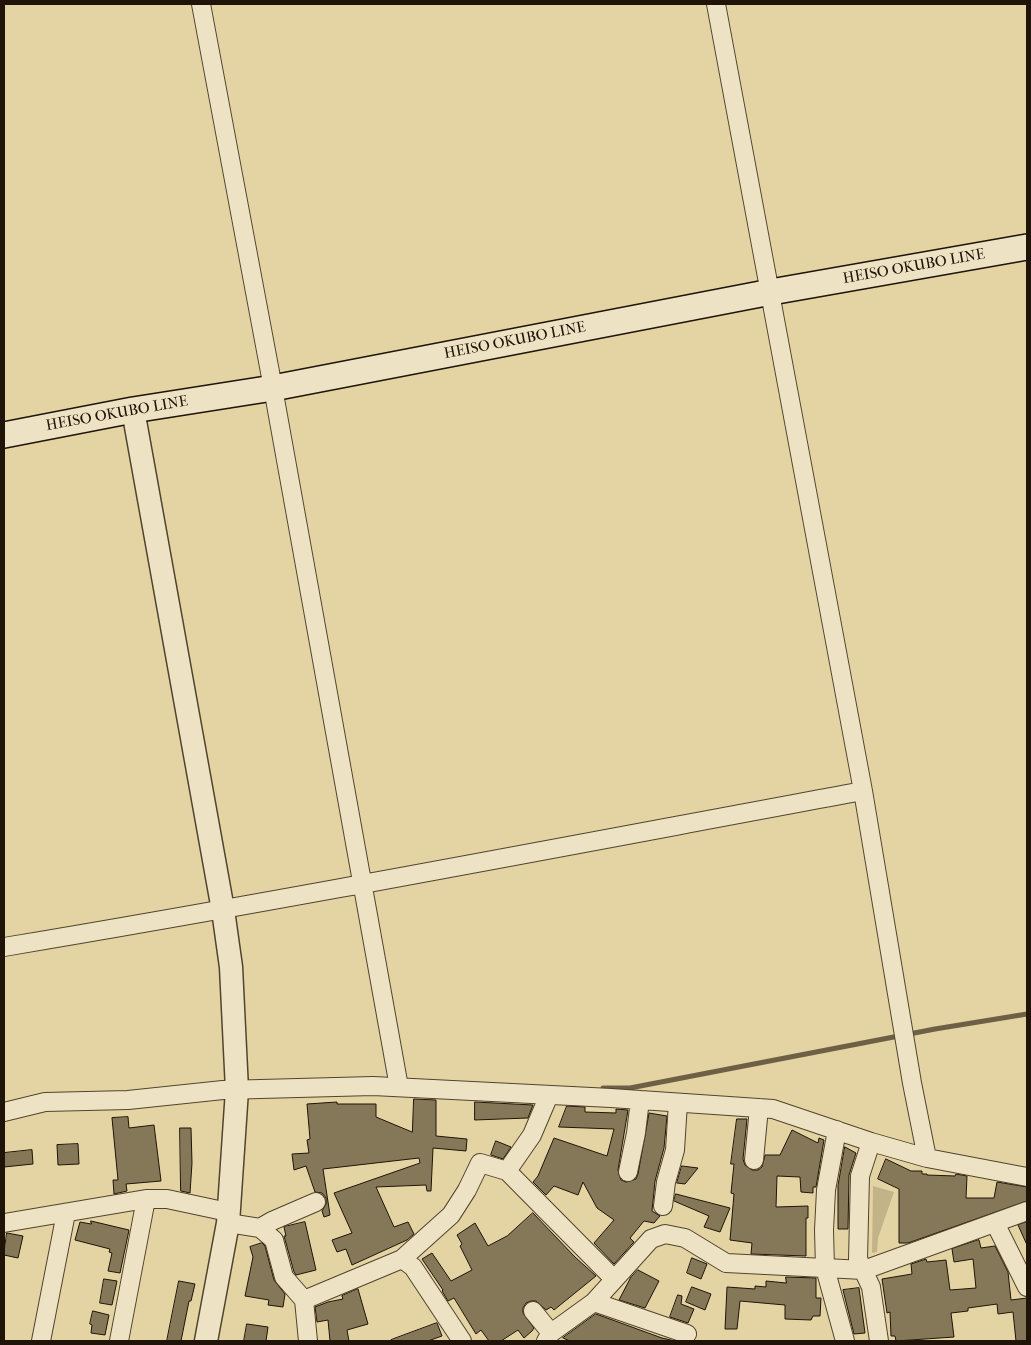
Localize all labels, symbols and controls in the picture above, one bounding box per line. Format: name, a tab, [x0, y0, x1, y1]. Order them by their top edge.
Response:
street label: HEISO OKUBO LINE	[842, 246, 986, 288]
street label: HEISO OKUBO LINE	[443, 318, 587, 364]
street label: HEISO OKUBO LINE	[45, 393, 189, 435]

